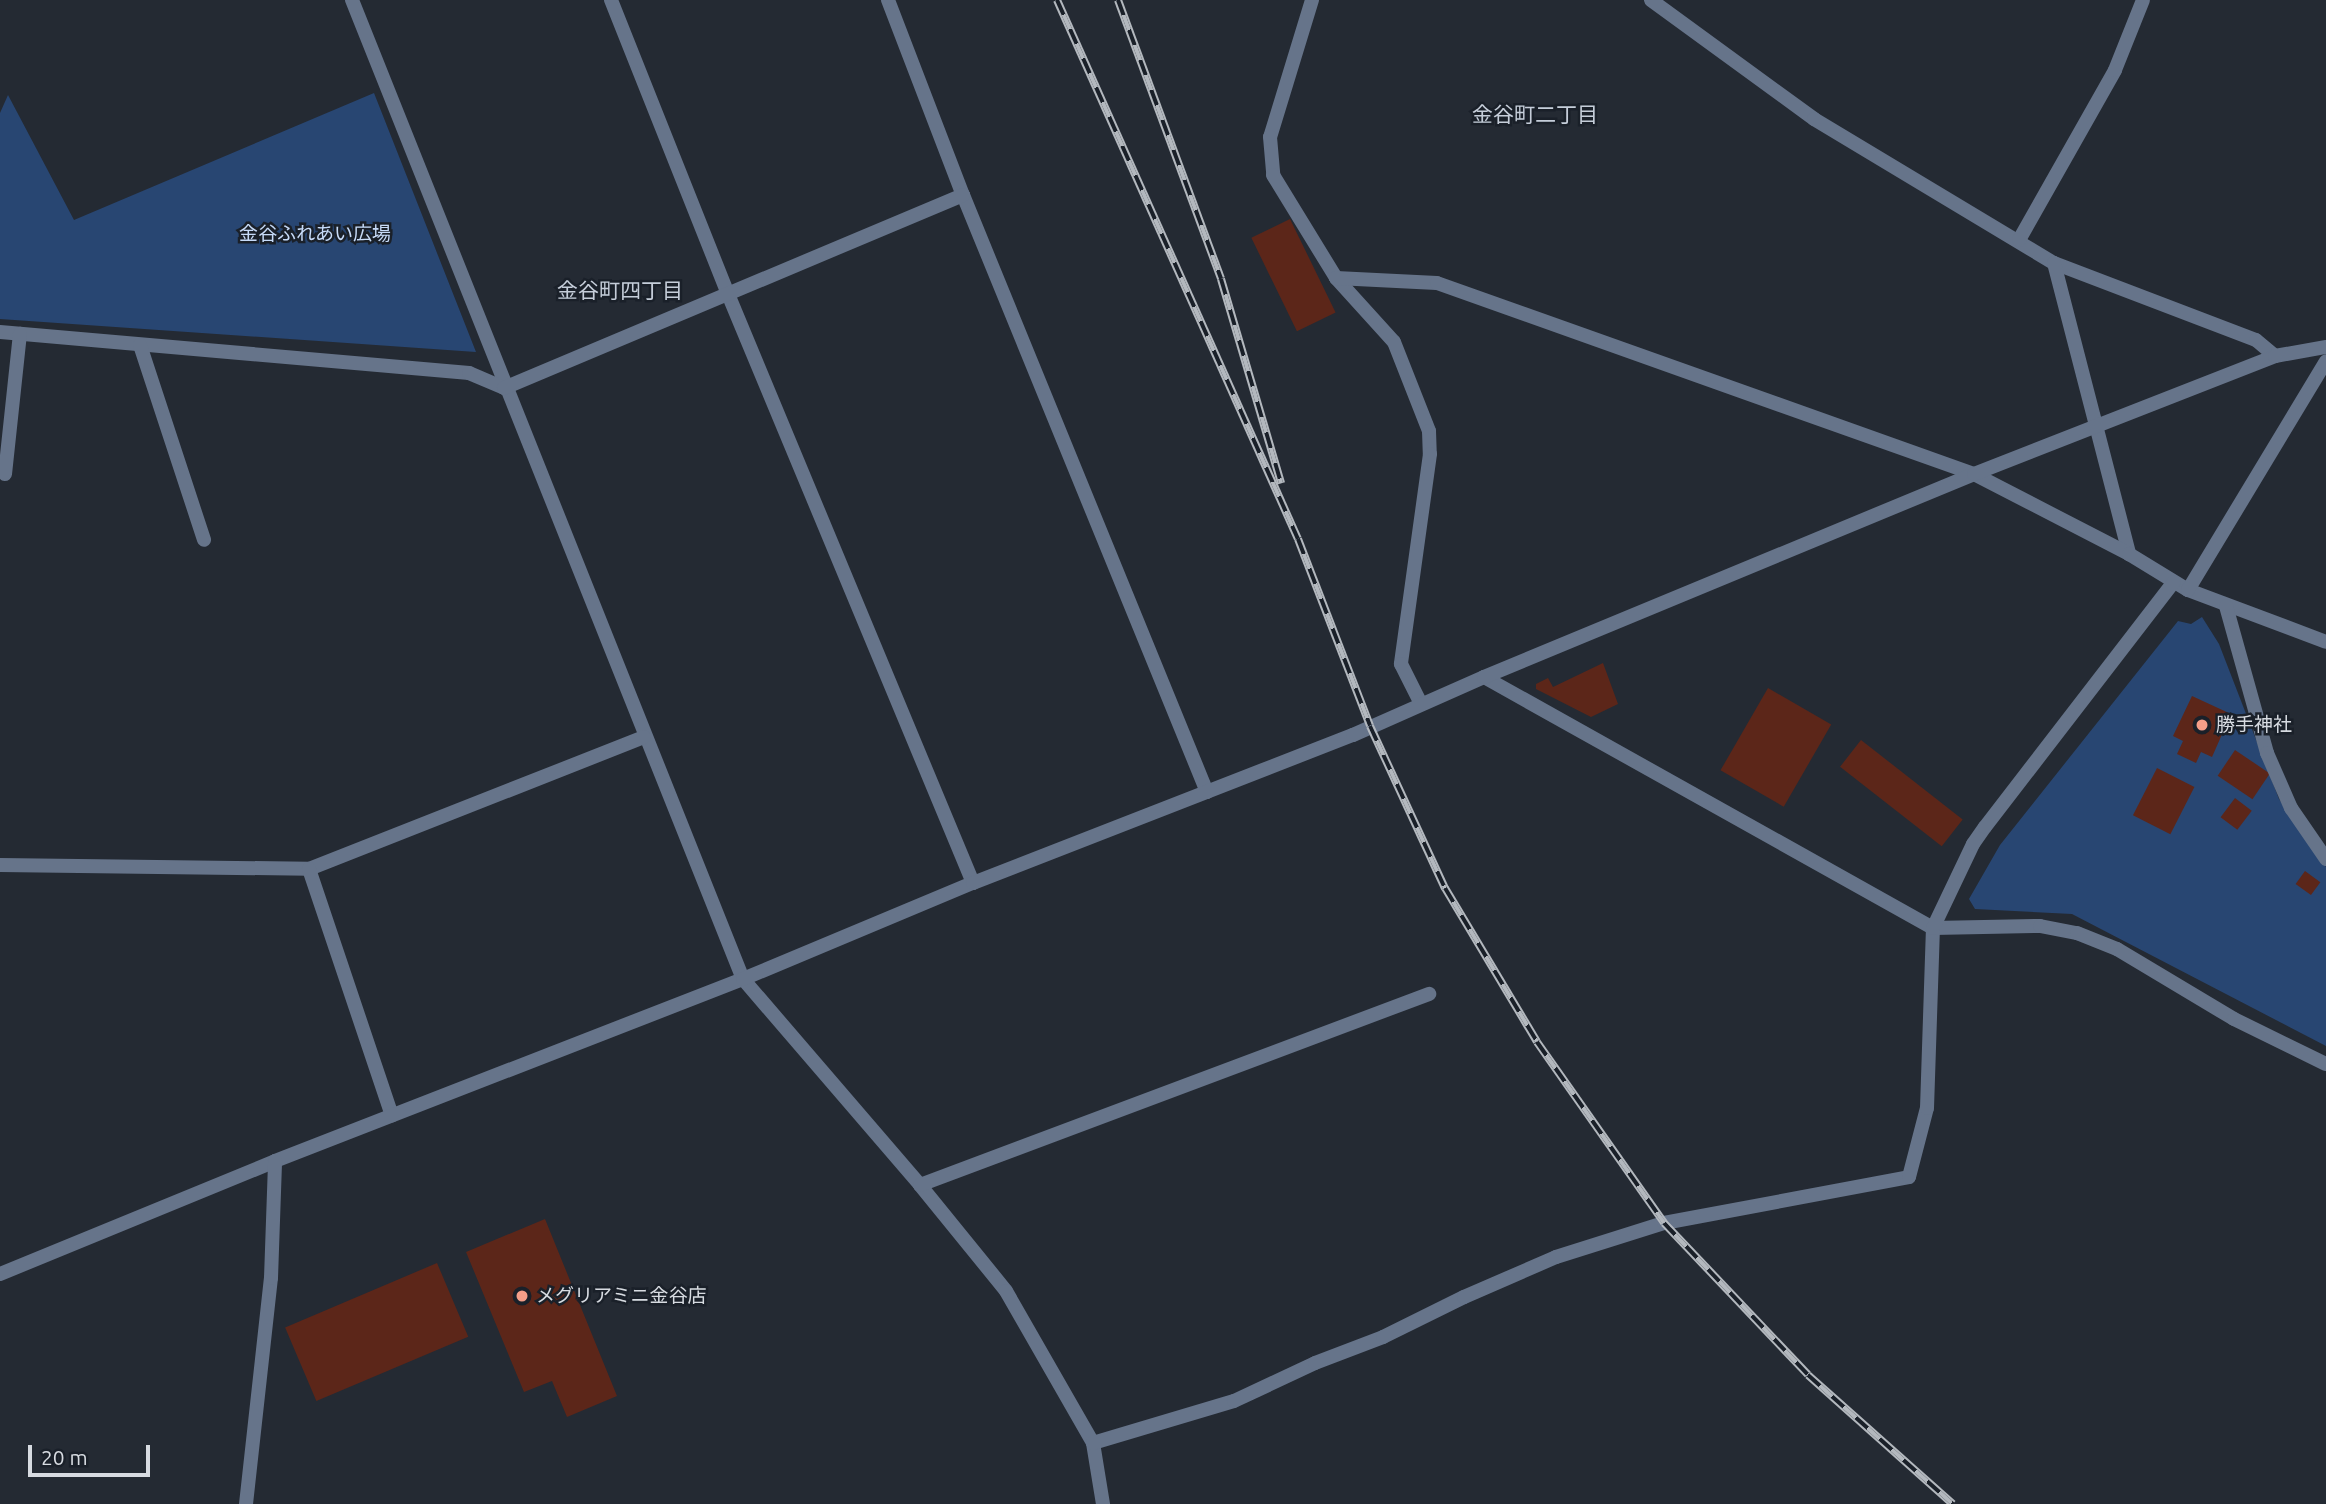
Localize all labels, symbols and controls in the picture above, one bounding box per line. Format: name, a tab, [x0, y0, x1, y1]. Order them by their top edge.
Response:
district label: 金谷町二丁目	[1472, 101, 1598, 127]
park label: 金谷ふれあい広場	[239, 223, 391, 245]
district label: 金谷町四丁目	[557, 277, 683, 303]
place label: 勝手神社	[2216, 714, 2292, 736]
marker: 勝手神社	[2194, 717, 2210, 733]
place label: メグリアミニ金谷店	[536, 1285, 707, 1307]
marker: メグリアミニ金谷店	[514, 1288, 530, 1304]
scale bar	[32, 1430, 154, 1474]
text: 20 m	[41, 1445, 88, 1469]

